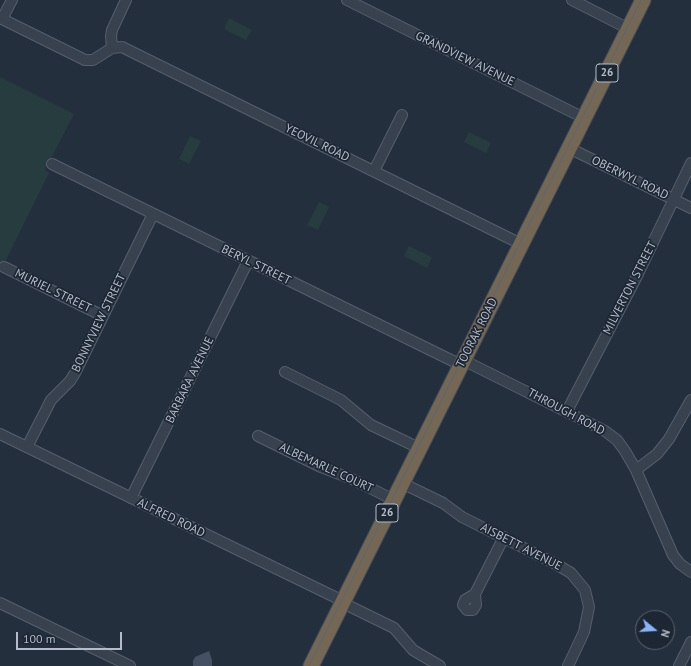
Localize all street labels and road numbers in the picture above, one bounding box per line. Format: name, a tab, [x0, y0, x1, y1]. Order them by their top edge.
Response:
street label: GRANDVIEW AVENUE	[413, 29, 517, 89]
road number: 26	[596, 64, 618, 82]
street label: YEOVIL ROAD	[282, 121, 352, 165]
street label: OBERWYL ROAD	[589, 153, 671, 203]
street label: MILVERTON STREET	[600, 239, 660, 337]
street label: BERYL STREET	[219, 242, 293, 288]
street label: MURIEL STREET	[12, 266, 94, 316]
street label: BONNYVIEW STREET	[69, 271, 129, 375]
street label: TOORAK ROAD	[453, 296, 501, 370]
street label: BARBARA AVENUE	[163, 334, 217, 426]
street label: THROUGH ROAD	[525, 386, 607, 438]
street label: ALBEMARLE COURT	[277, 440, 375, 496]
street label: ALFRED ROAD	[135, 495, 207, 541]
road number: 26	[376, 504, 398, 522]
street label: AISBETT AVENUE	[478, 520, 564, 574]

